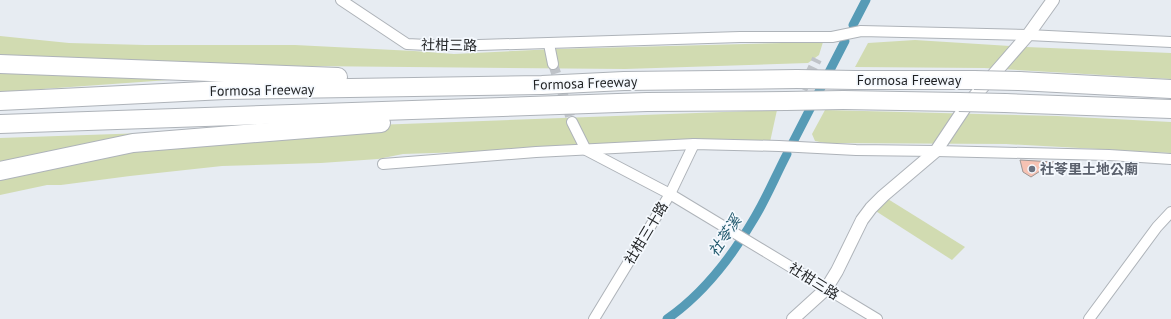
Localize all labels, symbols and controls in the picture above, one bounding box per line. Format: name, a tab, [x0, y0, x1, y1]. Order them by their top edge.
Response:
street label: 社柑三路	[421, 36, 477, 54]
street label: Formosa Freeway	[857, 71, 962, 89]
street label: Formosa Freeway	[532, 72, 638, 94]
street label: Formosa Freeway	[210, 80, 315, 100]
place label: 社苓里土地公廟	[1040, 160, 1138, 178]
marker: 社苓里土地公廟	[1027, 164, 1037, 174]
street label: 社柑三十路	[620, 198, 672, 268]
water label: 社苓溪	[704, 210, 746, 260]
street label: 社柑三路	[785, 259, 843, 303]

